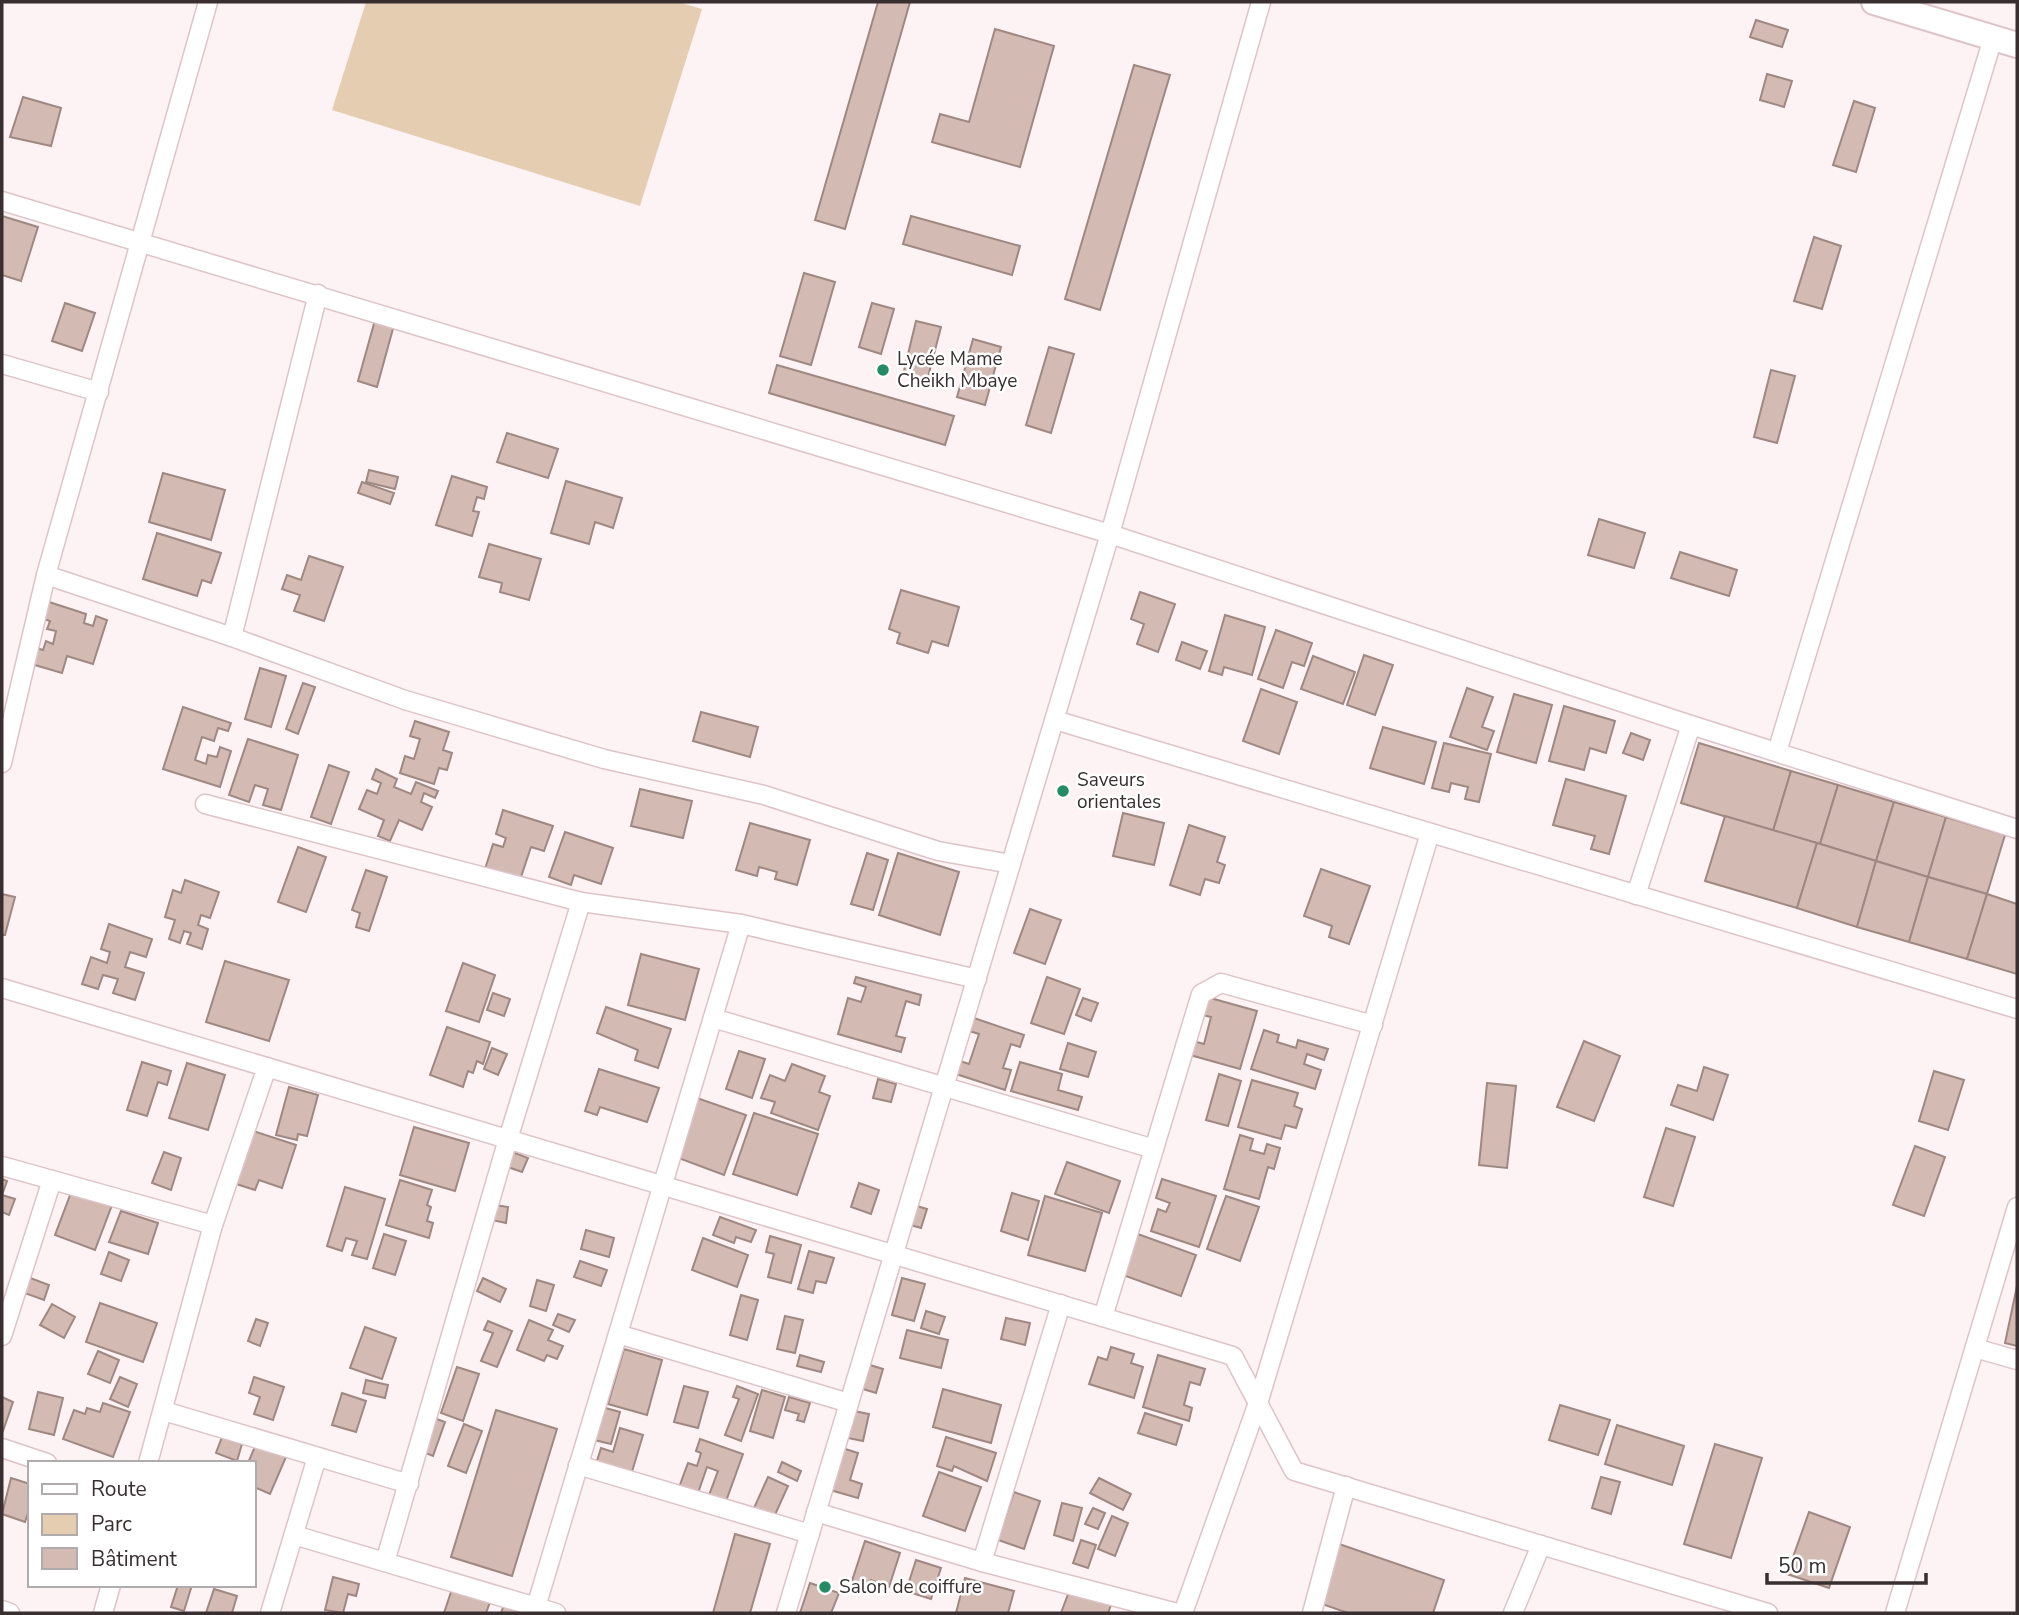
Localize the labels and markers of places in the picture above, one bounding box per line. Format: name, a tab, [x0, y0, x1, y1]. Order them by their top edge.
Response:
place label: Lycée Mame Cheikh Mbaye	[897, 346, 1017, 394]
marker: Lycée Mame Cheikh Mbaye	[875, 362, 891, 378]
place label: Saveurs orientales	[1077, 767, 1161, 815]
marker: Saveurs orientales	[1055, 783, 1071, 799]
place label: Salon de coiffure	[839, 1574, 982, 1600]
marker: Salon de coiffure	[817, 1579, 833, 1595]

